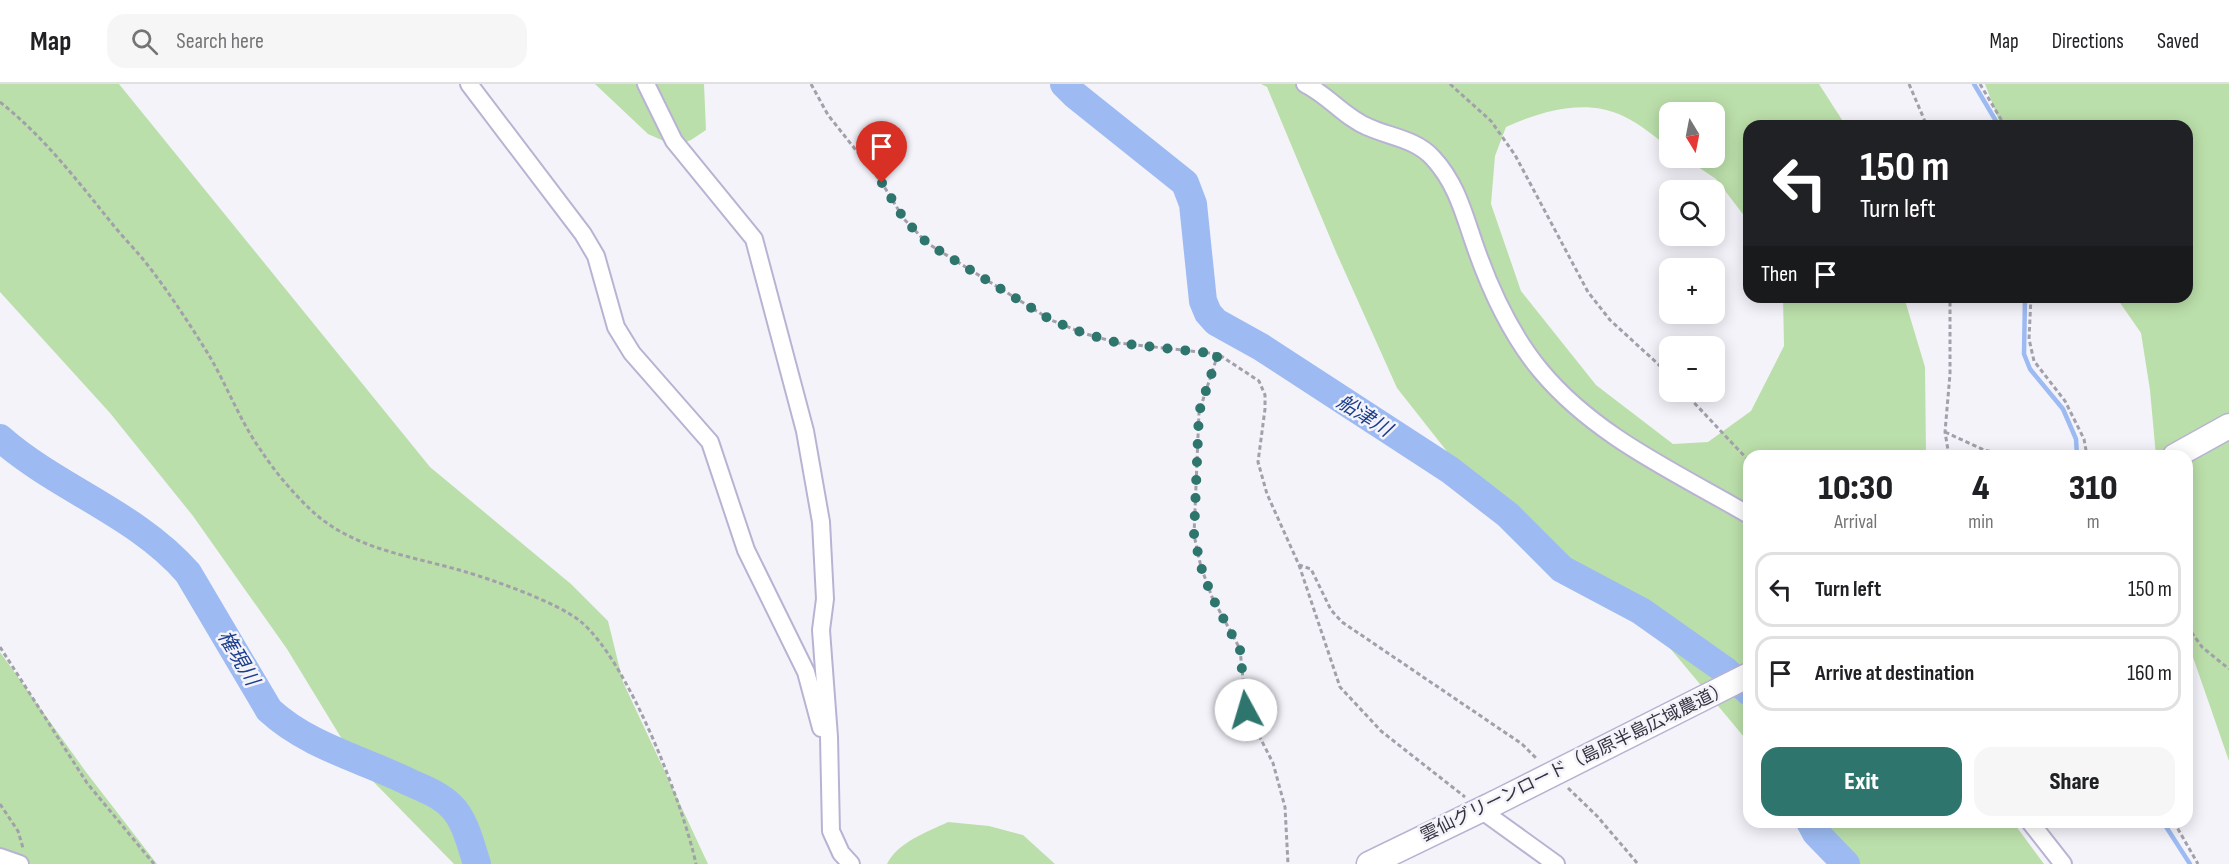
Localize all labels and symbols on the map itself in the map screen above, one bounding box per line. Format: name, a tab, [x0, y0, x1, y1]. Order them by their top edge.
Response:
north arrow	[1659, 102, 1725, 168]
pin	[856, 121, 907, 183]
water label: 船津川	[1332, 390, 1397, 443]
water label: 権現川	[212, 626, 265, 692]
position arrow	[1214, 678, 1278, 742]
street label: 雲仙グリーンロード（島原半島広域農道）	[1417, 678, 1733, 846]

